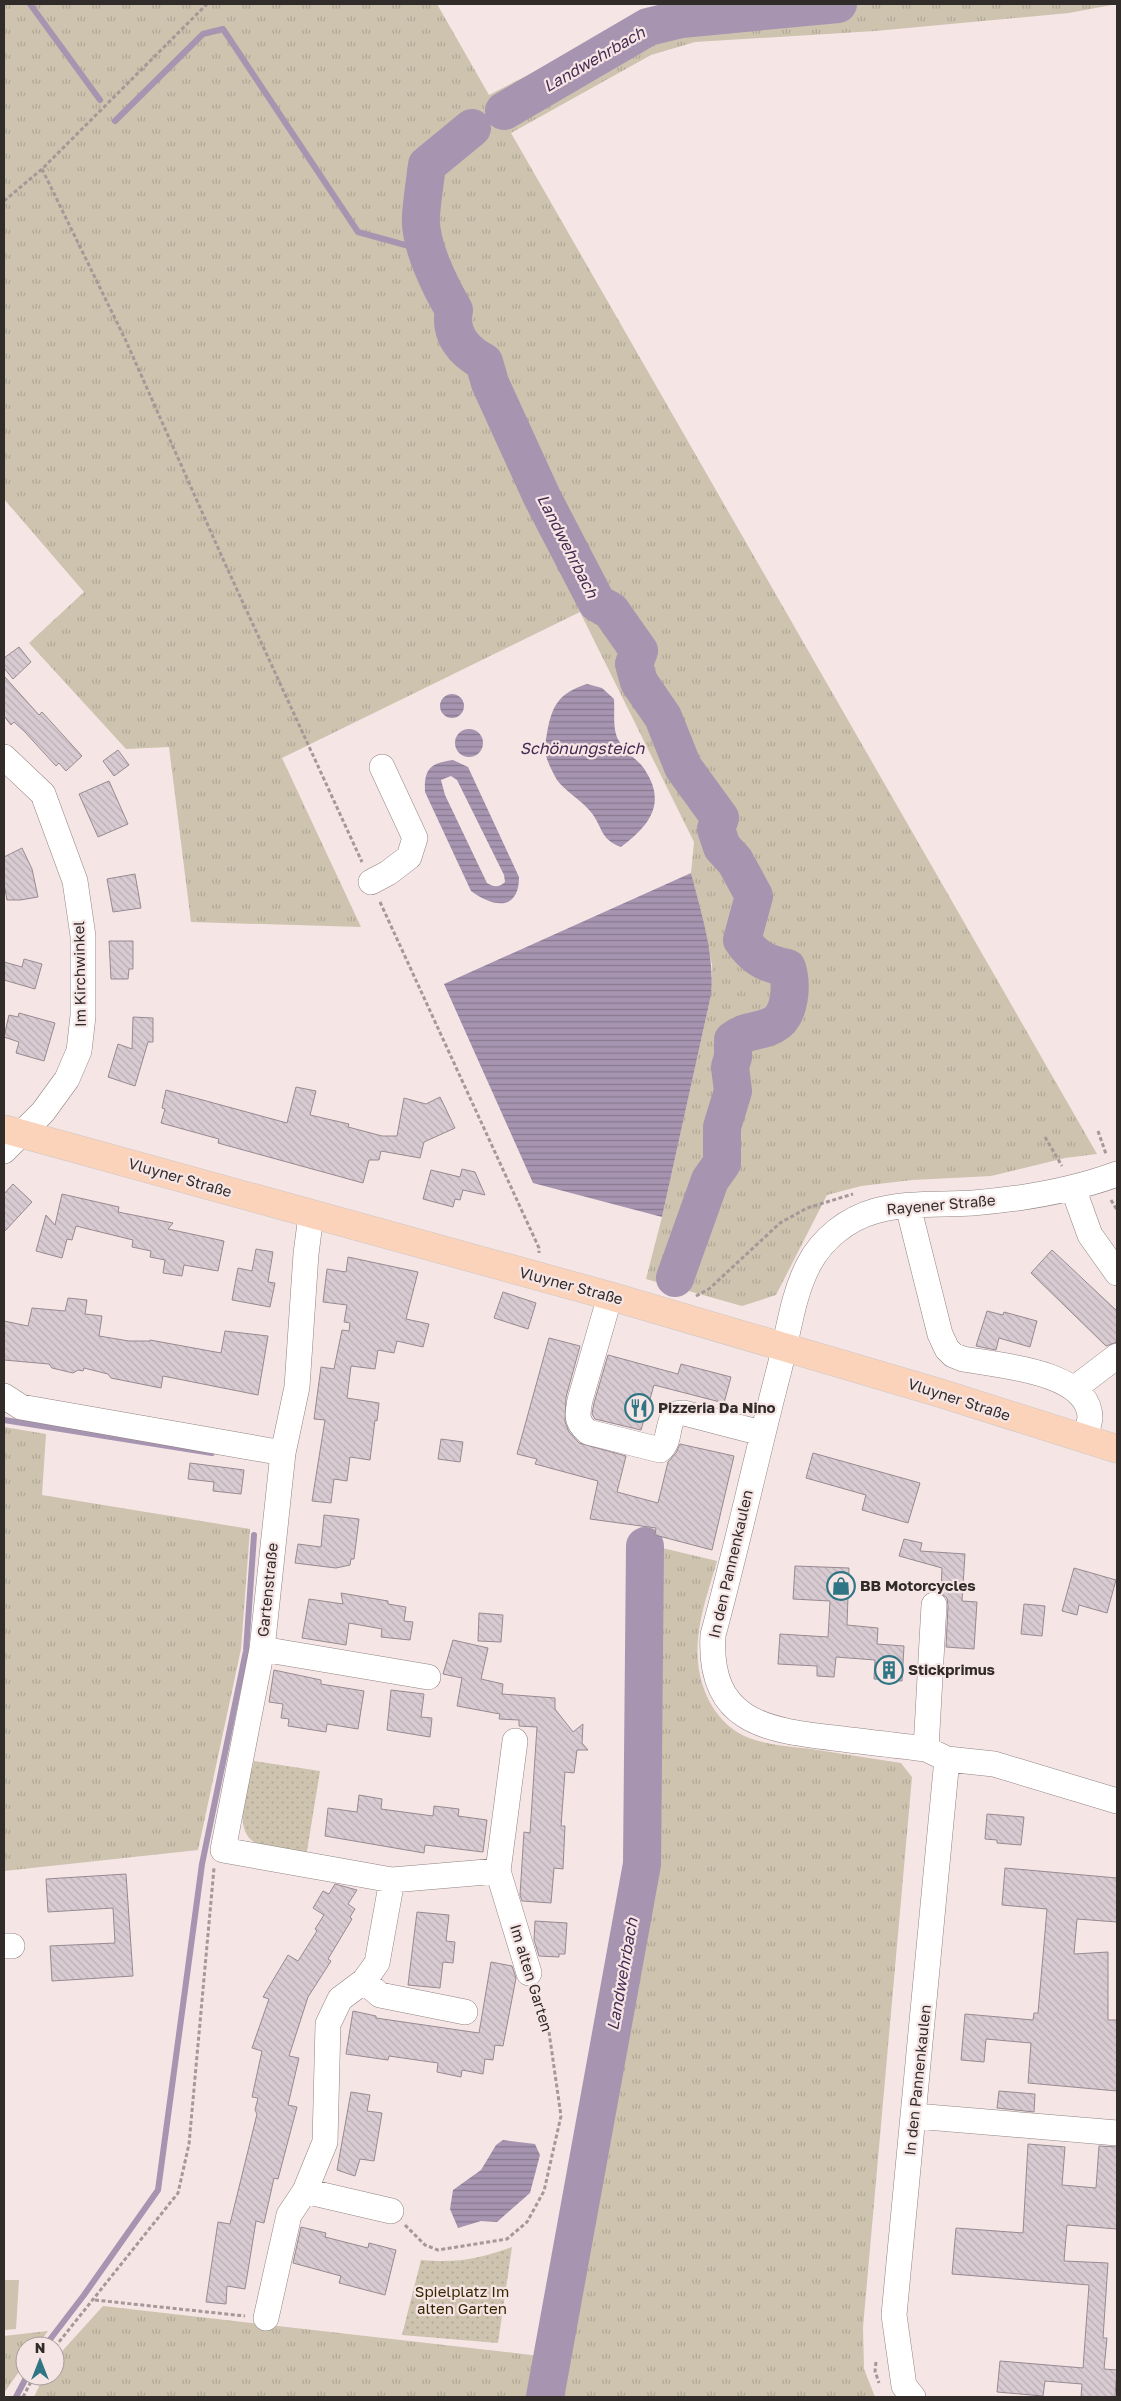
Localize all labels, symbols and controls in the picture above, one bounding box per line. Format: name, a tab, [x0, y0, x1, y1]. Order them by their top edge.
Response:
water label: Landwehrbach	[540, 21, 649, 96]
water label: Landwehrbach	[533, 491, 603, 602]
water label: Schönungsteich	[520, 738, 645, 758]
street label: Im Kirchwinkel	[69, 921, 89, 1027]
street label: Vluyner Straße	[126, 1154, 234, 1200]
street label: Rayener Straße	[886, 1190, 996, 1218]
street label: Vluyner Straße	[517, 1263, 625, 1308]
street label: Vluyner Straße	[906, 1374, 1013, 1424]
restaurant icon: Pizzeria Da Nino	[624, 1393, 654, 1423]
place label: Pizzeria Da Nino	[658, 1398, 776, 1416]
street label: In den Pannenkaulen	[704, 1488, 756, 1640]
street label: Gartenstraße	[253, 1542, 281, 1638]
shop icon: BB Motorcycles	[826, 1571, 856, 1601]
place label: BB Motorcycles	[860, 1576, 976, 1594]
building icon: Stickprimus	[874, 1655, 904, 1685]
place label: Stickprimus	[908, 1660, 995, 1678]
water label: Landwehrbach	[602, 1915, 642, 2032]
street label: Im alten Garten	[507, 1922, 557, 2034]
street label: In den Pannenkaulen	[900, 2004, 934, 2156]
park label: Spielplatz Im alten Garten	[415, 2282, 509, 2317]
north arrow	[15, 2336, 65, 2386]
text: N	[35, 2339, 45, 2356]

